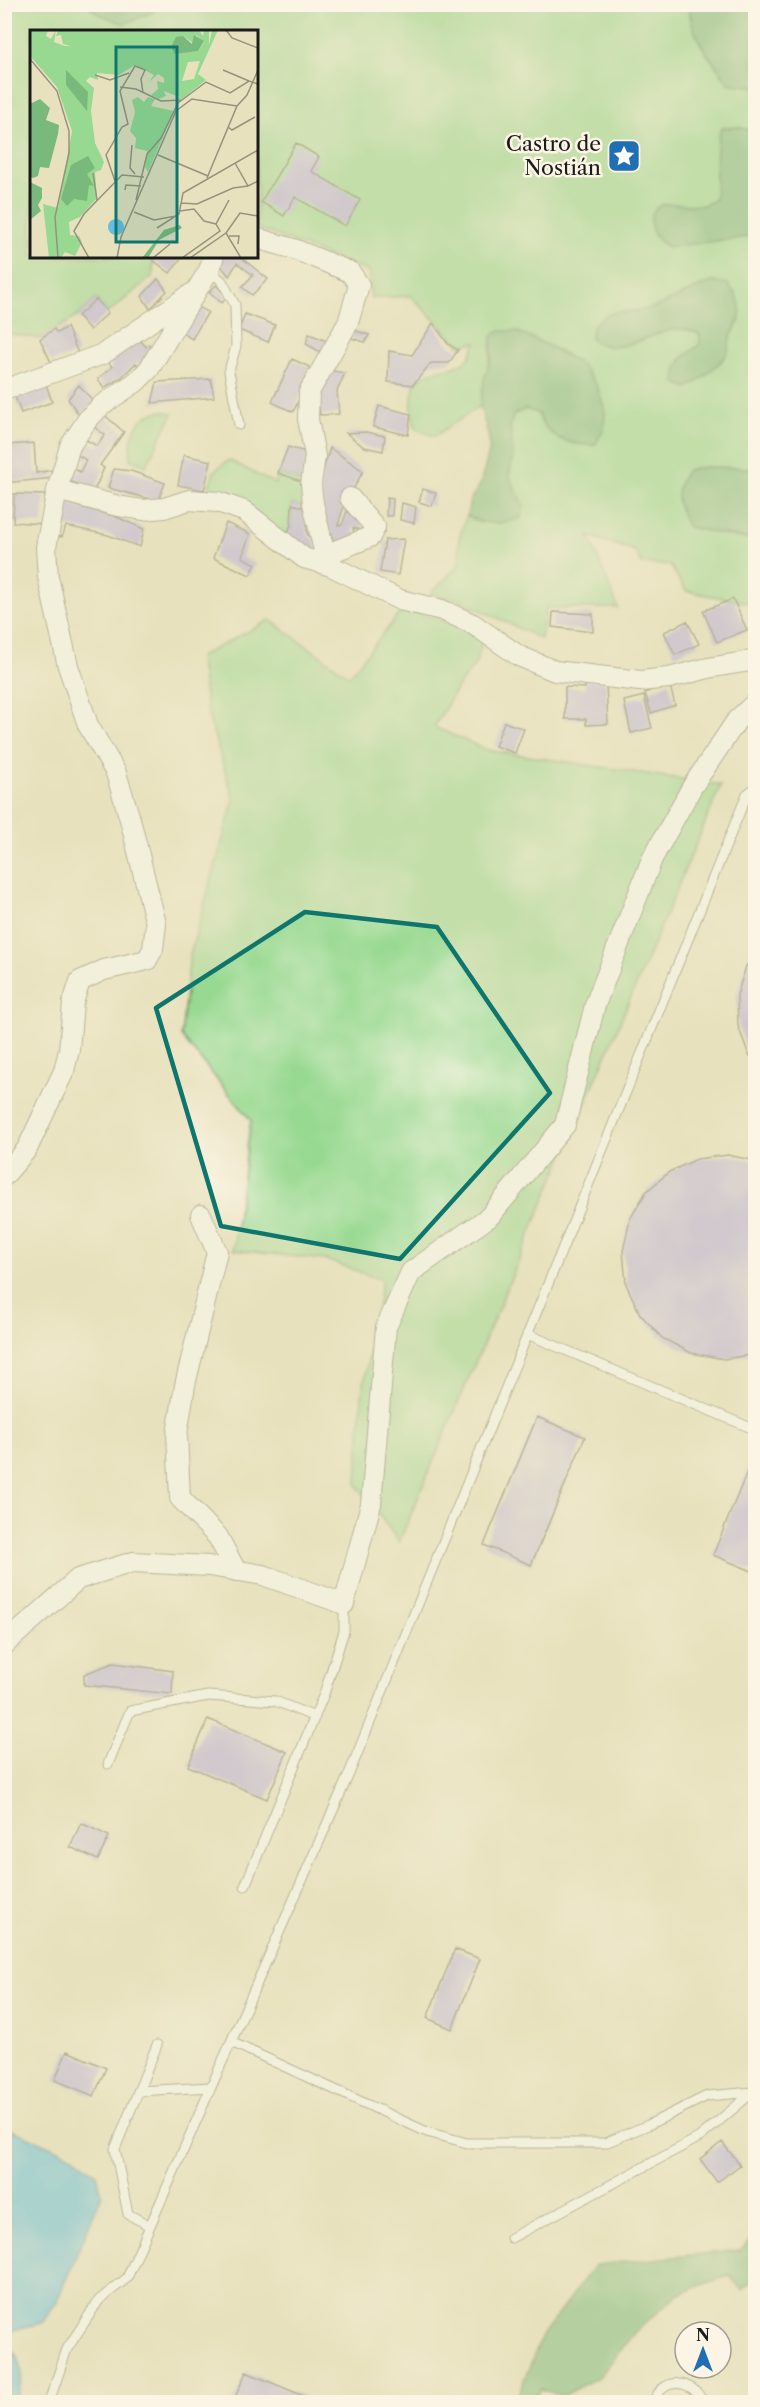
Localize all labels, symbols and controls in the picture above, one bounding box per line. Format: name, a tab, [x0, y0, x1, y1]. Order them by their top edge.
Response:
inset map	[30, 30, 258, 258]
place label: Castro de Nostián	[506, 131, 601, 180]
place icon: Castro de Nostián	[606, 138, 642, 174]
north arrow	[673, 2320, 733, 2380]
text: N	[696, 2325, 710, 2345]

